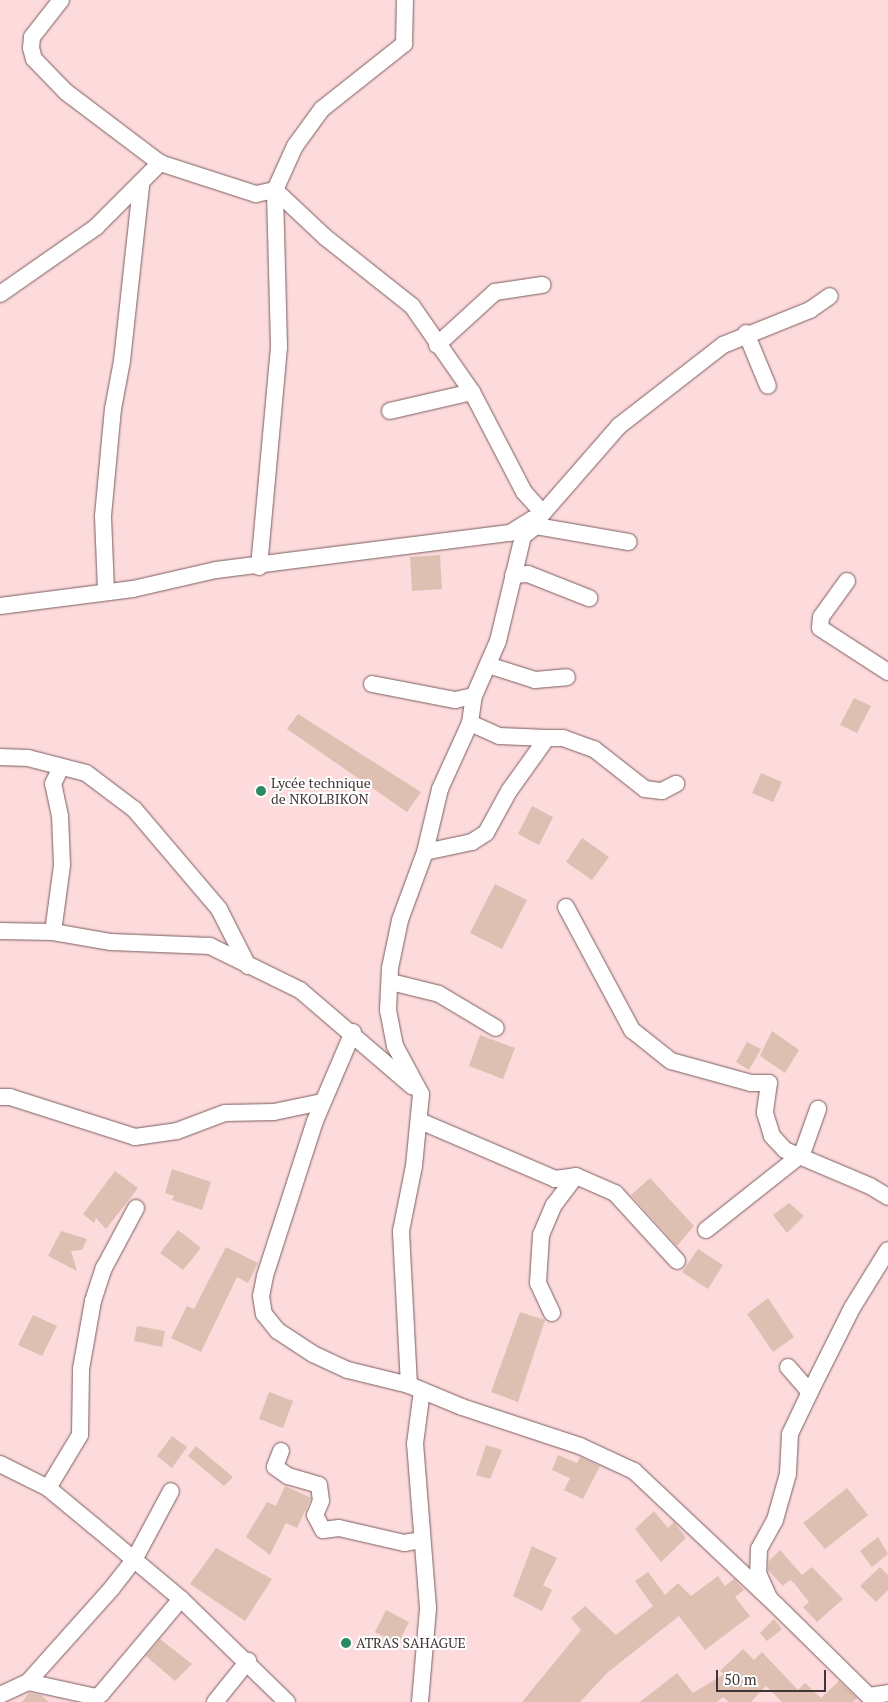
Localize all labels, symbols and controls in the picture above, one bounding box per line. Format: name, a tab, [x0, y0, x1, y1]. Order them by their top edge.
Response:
place label: Lycée technique de NKOLBIKON	[271, 775, 371, 808]
marker: Lycée technique de NKOLBIKON	[255, 785, 267, 797]
place label: ATRAS SAHAGUE	[356, 1635, 466, 1651]
marker: ATRAS SAHAGUE	[340, 1637, 352, 1649]
scale bar	[718, 1660, 828, 1692]
text: 50 m	[724, 1669, 757, 1689]

